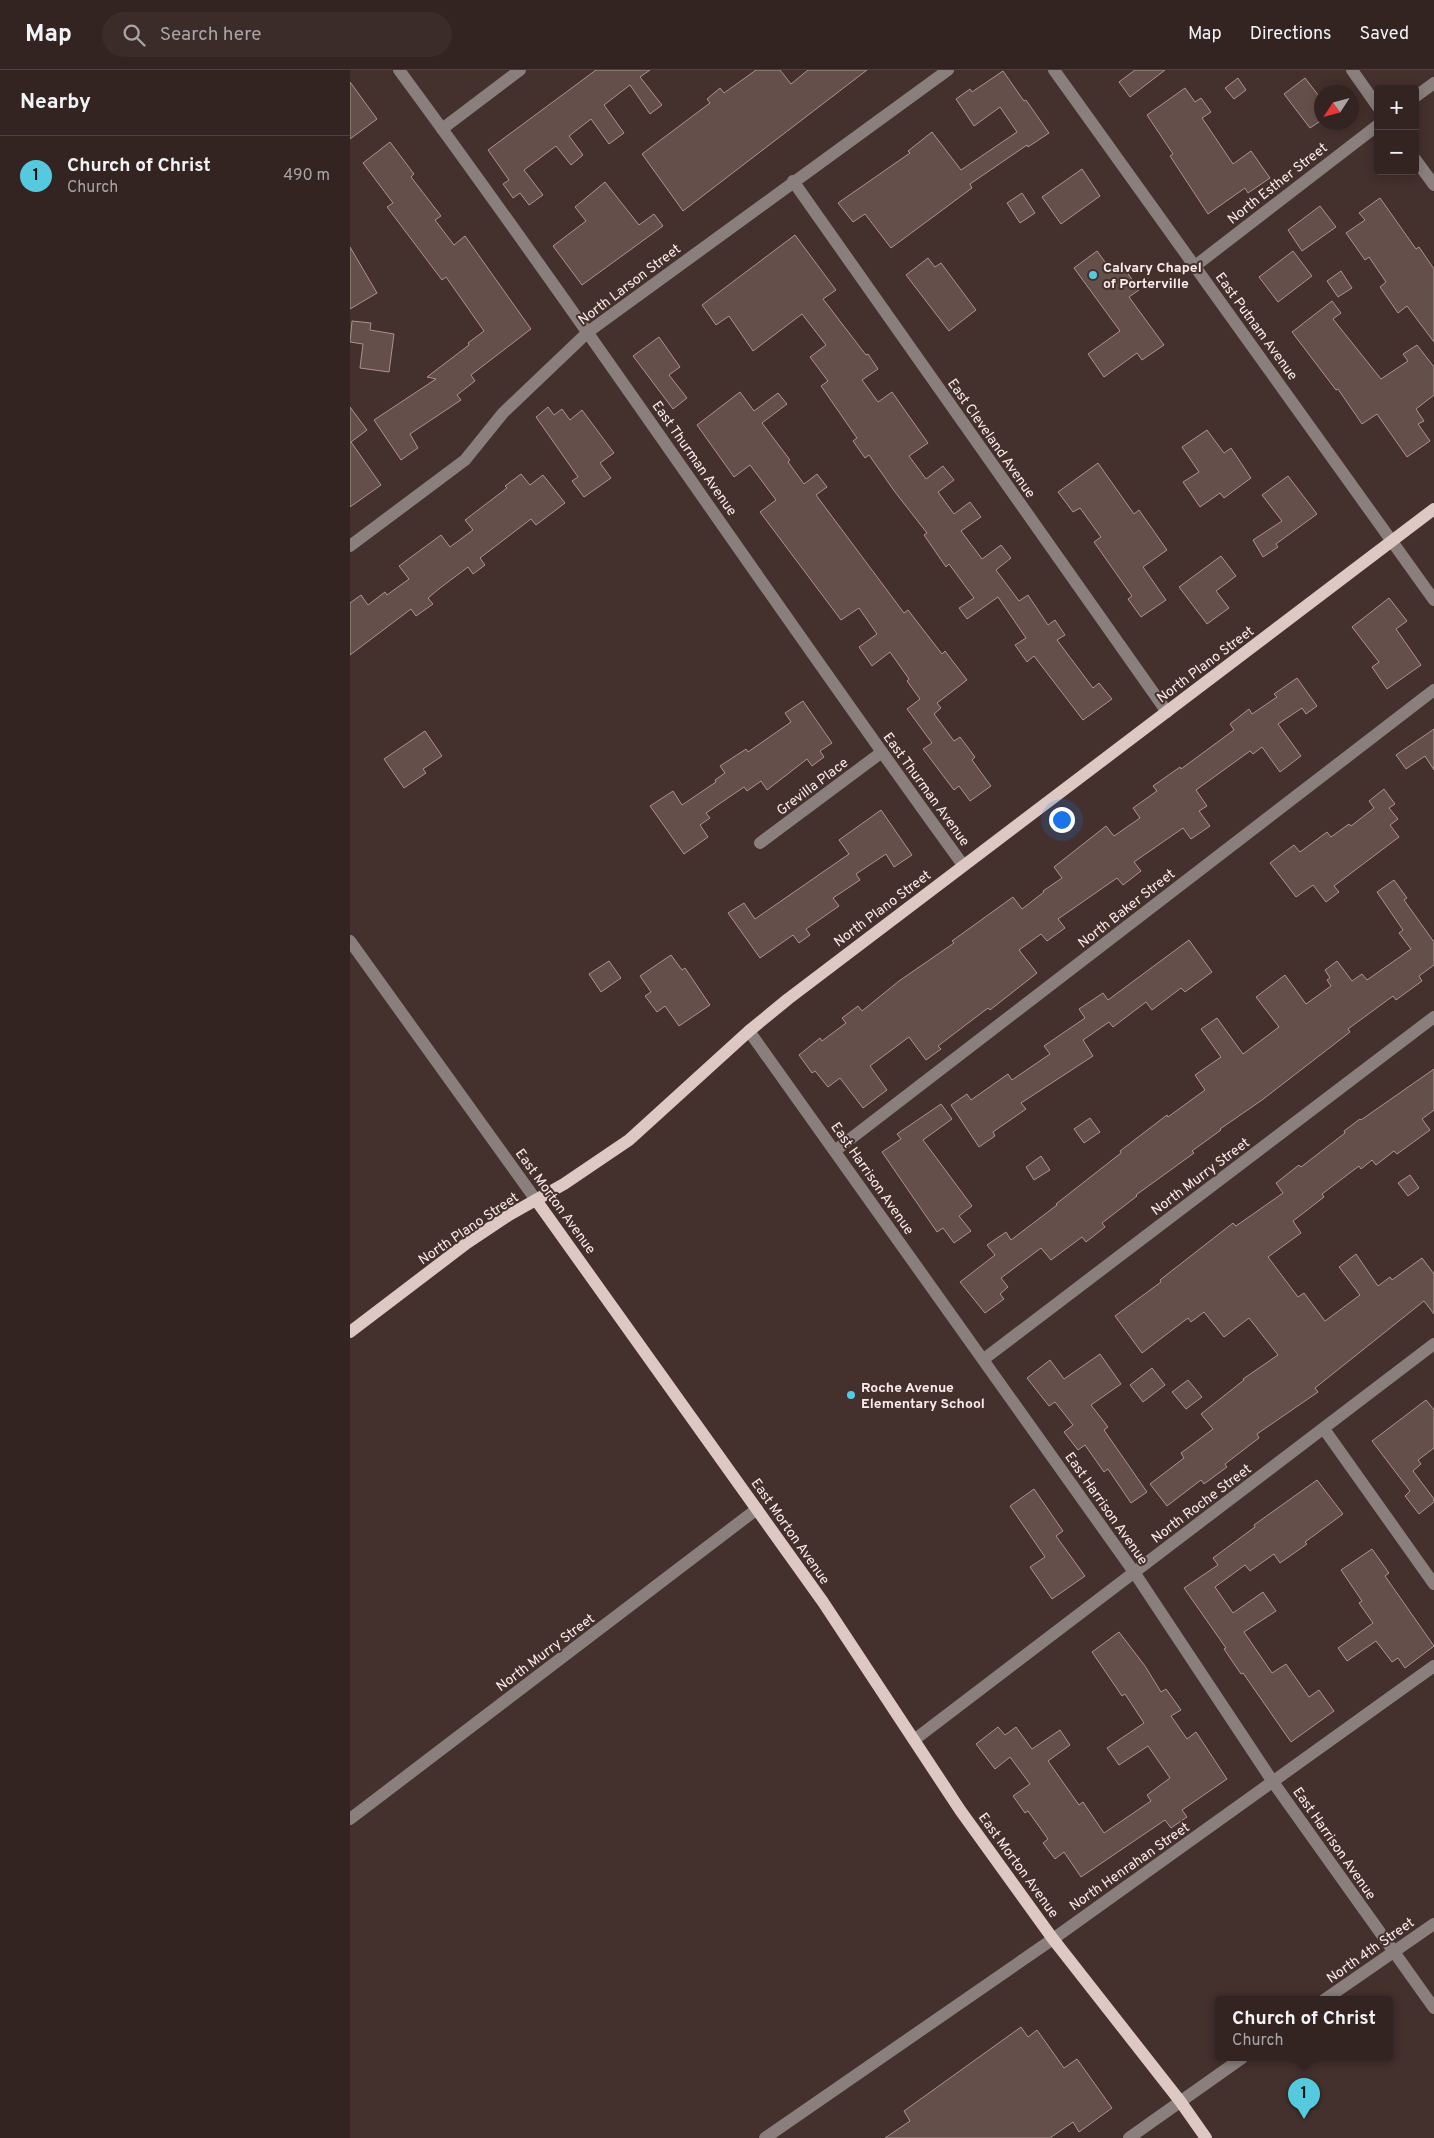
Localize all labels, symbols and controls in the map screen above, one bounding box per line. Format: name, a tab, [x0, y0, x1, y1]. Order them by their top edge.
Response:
search box	[102, 12, 452, 57]
text: Map	[25, 20, 72, 50]
icon: search	[120, 21, 148, 49]
text: Search here	[160, 23, 261, 47]
text: Map	[1188, 23, 1222, 46]
text: Directions	[1250, 23, 1332, 46]
text: Saved	[1360, 23, 1409, 46]
north arrow	[1314, 85, 1359, 130]
map controls	[1374, 85, 1419, 175]
button: +	[1374, 85, 1419, 130]
text: Nearby	[20, 89, 91, 116]
button: −	[1374, 130, 1419, 175]
street label: North Esther Street	[1225, 140, 1331, 228]
text: Church of Christ	[67, 154, 211, 178]
text: 1	[33, 166, 39, 186]
text: 490 m	[283, 166, 330, 186]
text: Church	[67, 178, 118, 198]
street label: North Larson Street	[575, 241, 685, 329]
place label: Calvary Chapel of Porterville	[1103, 260, 1202, 293]
marker: Calvary Chapel of Porterville	[1087, 269, 1099, 281]
street label: East Putnam Avenue	[1211, 270, 1301, 384]
street label: East Cleveland Avenue	[943, 376, 1038, 502]
street label: East Thurman Avenue	[648, 398, 740, 520]
street label: North Plano Street	[1154, 623, 1258, 707]
street label: East Thurman Avenue	[879, 730, 973, 850]
street label: Grevilla Place	[774, 755, 852, 820]
your location	[1049, 807, 1075, 833]
street label: North Baker Street	[1075, 866, 1179, 952]
street label: North Plano Street	[831, 867, 935, 951]
street label: East Harrison Avenue	[827, 1119, 917, 1238]
street label: North Murry Street	[1148, 1135, 1254, 1220]
street label: East Morton Avenue	[511, 1146, 599, 1258]
street label: North Plano Street	[415, 1189, 522, 1269]
place label: Roche Avenue Elementary School	[861, 1380, 985, 1413]
marker: Roche Avenue Elementary School	[845, 1389, 857, 1401]
street label: East Harrison Avenue	[1061, 1449, 1151, 1568]
street label: North Roche Street	[1148, 1461, 1255, 1547]
street label: East Morton Avenue	[747, 1476, 833, 1588]
street label: North Murry Street	[493, 1611, 599, 1696]
street label: East Harrison Avenue	[1289, 1784, 1379, 1903]
street label: East Morton Avenue	[974, 1810, 1062, 1922]
street label: North Henrahan Street	[1066, 1819, 1193, 1915]
street label: North 4th Street	[1324, 1915, 1418, 1988]
popup	[1215, 1996, 1393, 2061]
text: Church of Christ	[1232, 2007, 1376, 2031]
text: Church	[1232, 2031, 1283, 2051]
pin: 1	[1288, 2078, 1320, 2119]

